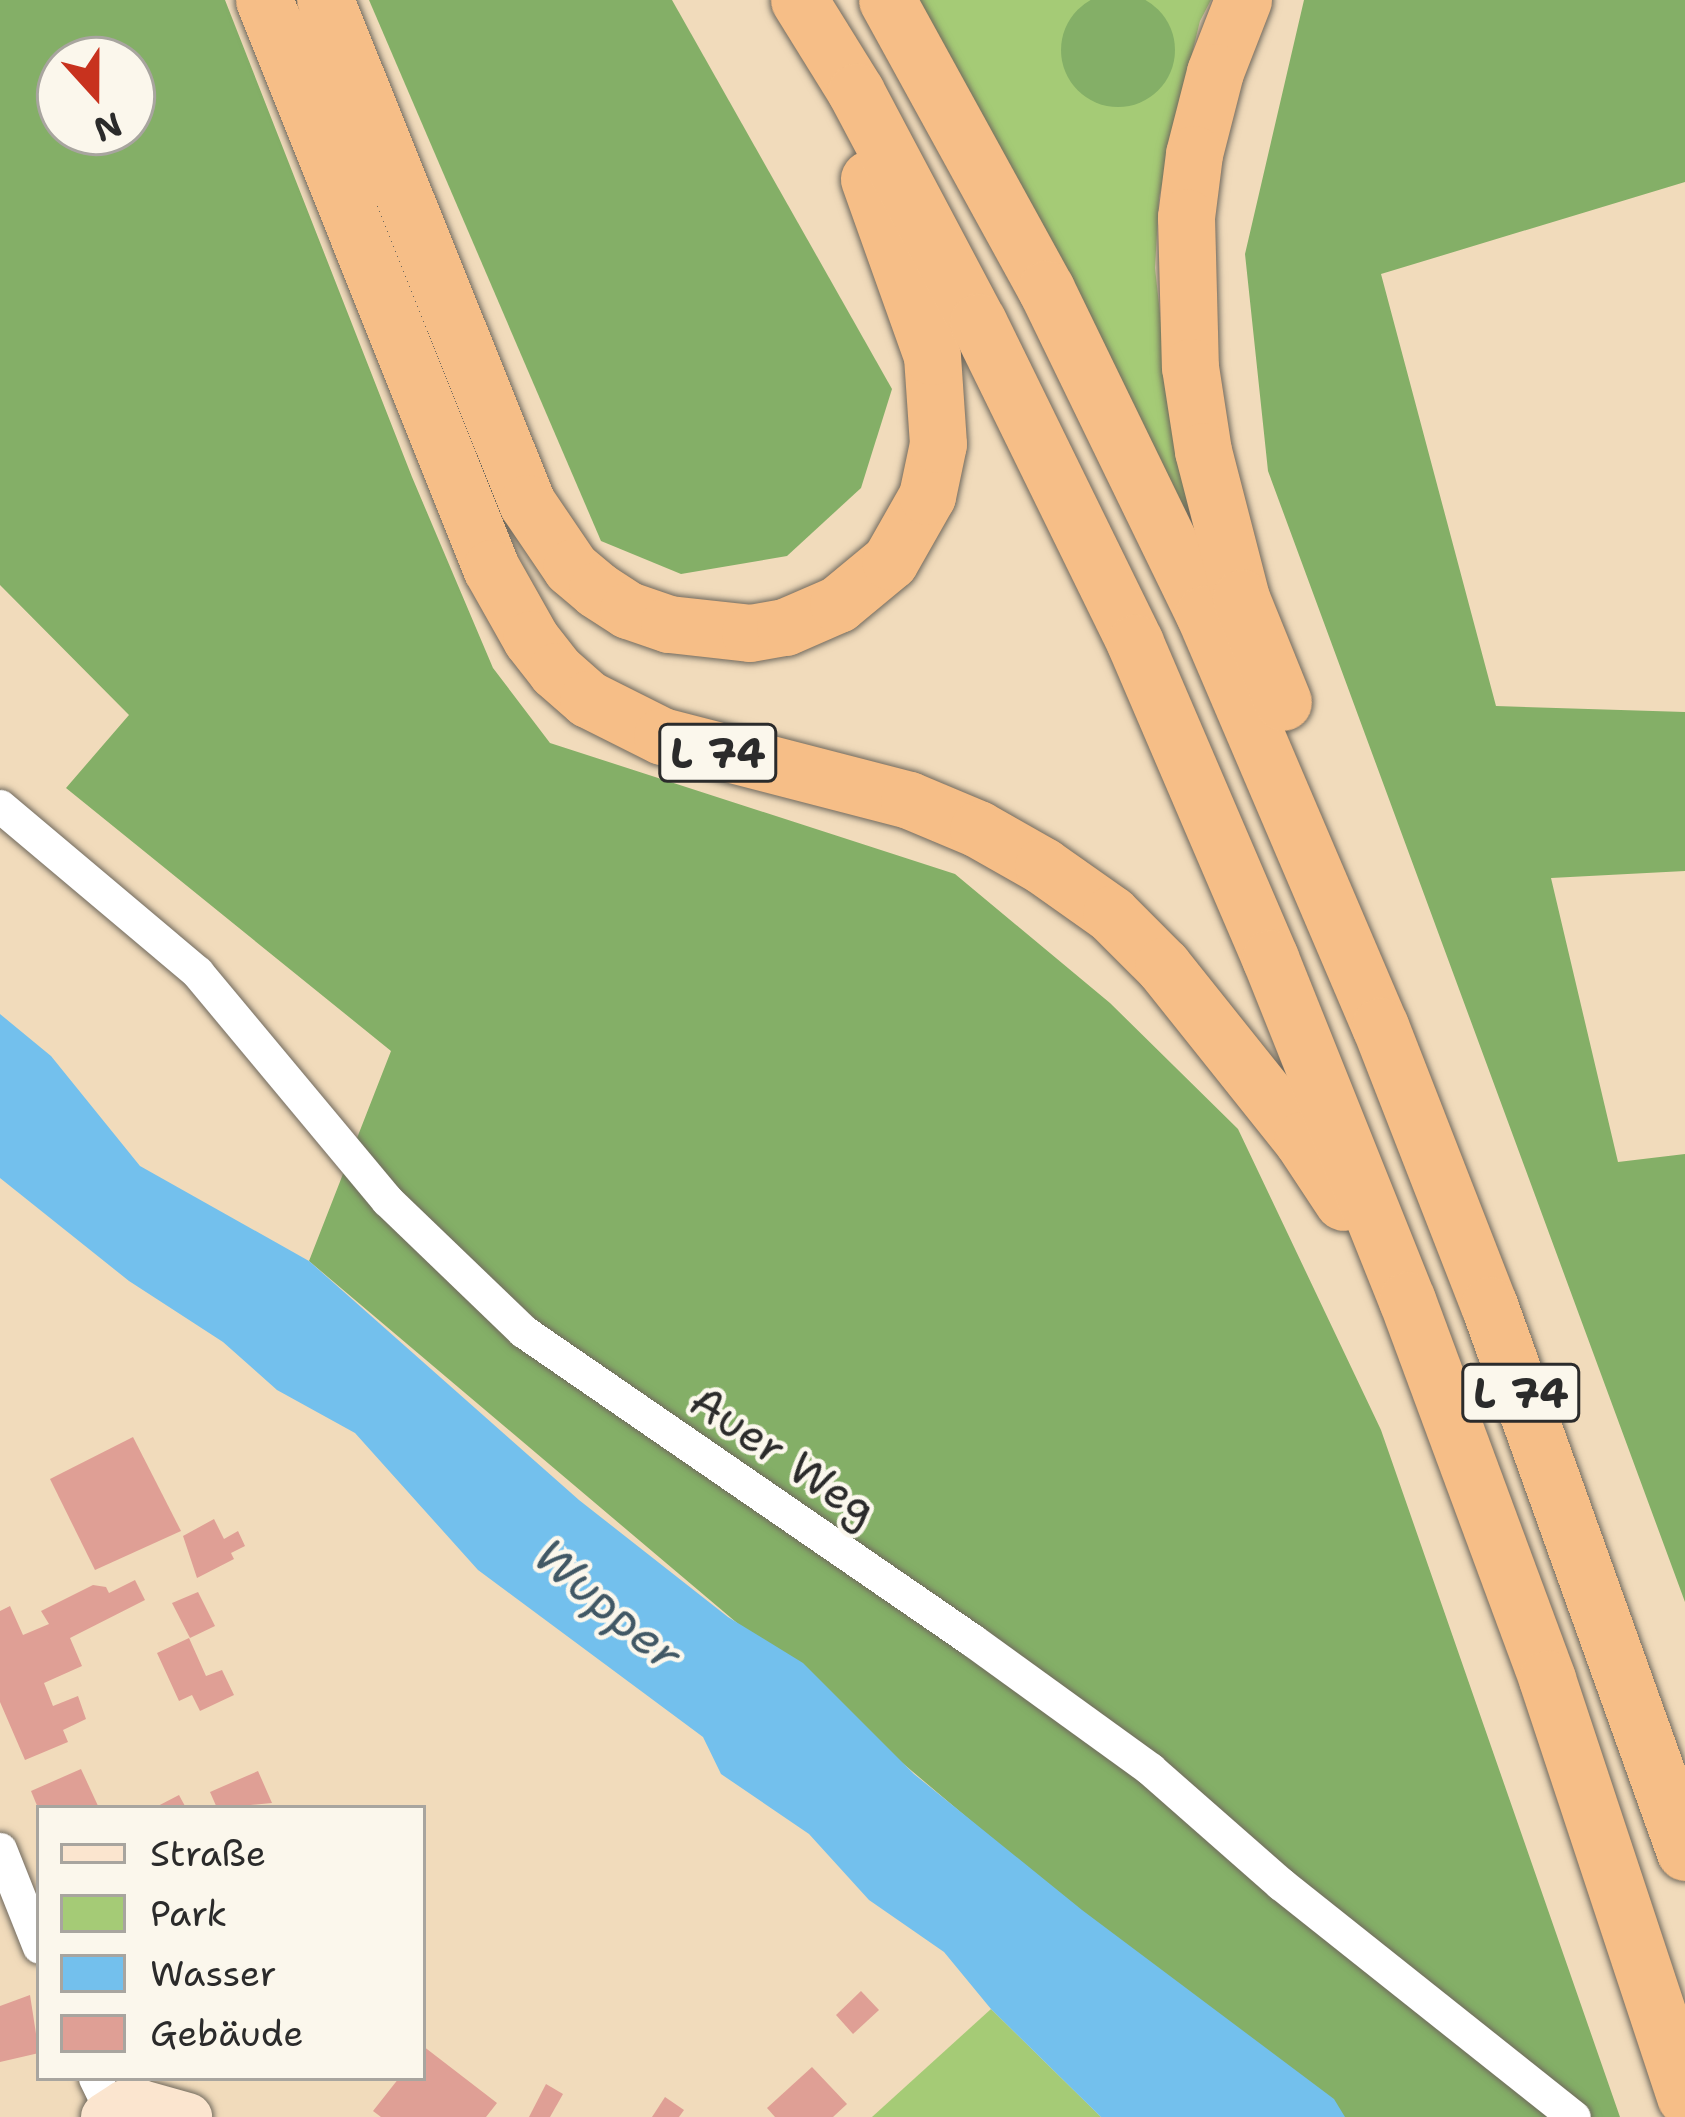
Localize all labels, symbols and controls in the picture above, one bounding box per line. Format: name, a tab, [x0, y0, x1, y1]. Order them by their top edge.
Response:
north arrow	[36, 36, 156, 156]
text: N	[88, 102, 128, 153]
road number: L 74	[658, 717, 778, 789]
road number: L 74	[1461, 1357, 1581, 1429]
street label: Auer Weg	[679, 1374, 887, 1538]
water label: Wupper	[522, 1526, 694, 1684]
legend	[36, 1805, 426, 2081]
text: Straße	[150, 1829, 266, 1878]
text: Park	[150, 1889, 227, 1938]
text: Wasser	[150, 1949, 276, 1998]
text: Gebäude	[150, 2009, 304, 2058]

